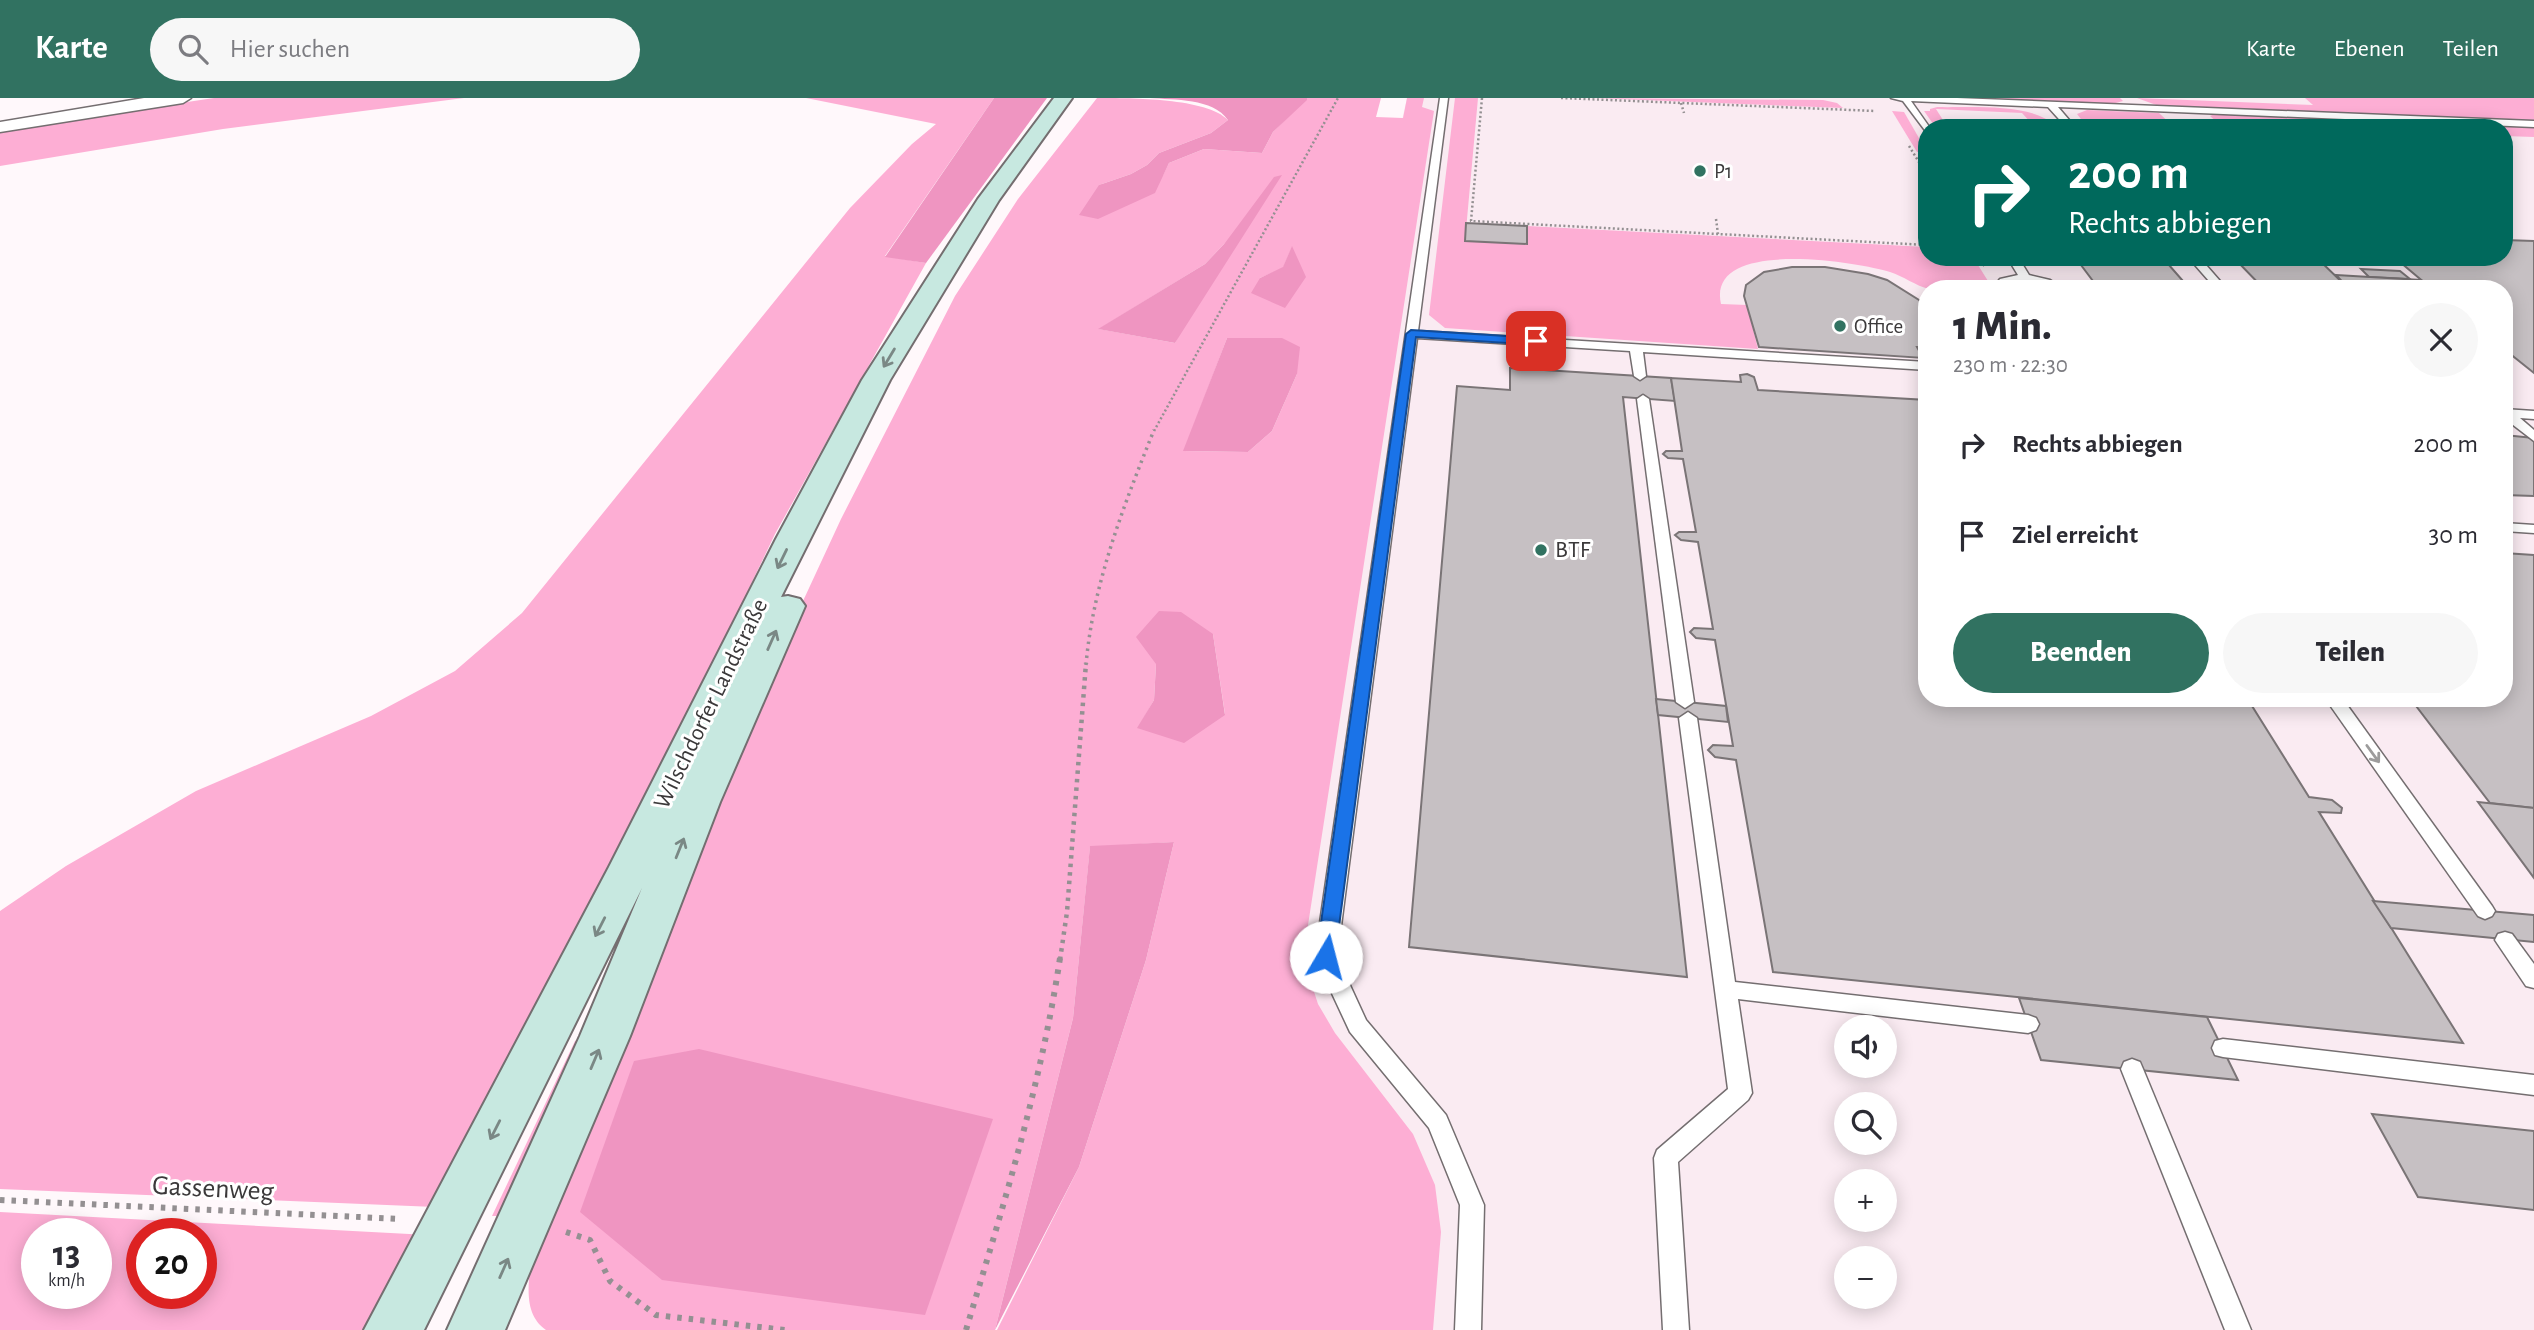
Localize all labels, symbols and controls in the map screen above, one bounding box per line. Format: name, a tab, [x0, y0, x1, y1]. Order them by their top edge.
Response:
search box	[150, 18, 640, 81]
icon: search	[174, 30, 212, 68]
text: Karte	[35, 32, 108, 65]
text: Hier suchen	[230, 36, 350, 62]
text: Karte	[2246, 37, 2296, 61]
text: Ebenen	[2334, 37, 2405, 61]
text: Teilen	[2443, 37, 2499, 61]
icon: right	[1953, 147, 2044, 238]
text: 200 m	[2068, 149, 2189, 198]
place label: P1	[1714, 161, 1732, 182]
marker: P1	[1692, 163, 1708, 179]
text: Rechts abbiegen	[2068, 207, 2272, 239]
button: close	[2404, 303, 2478, 377]
text: 1 Min.	[1953, 305, 2052, 347]
pin	[1506, 311, 1566, 371]
place label: Office	[1854, 316, 1903, 337]
marker: Office	[1832, 318, 1848, 334]
icon: arrive	[1517, 322, 1555, 360]
one-way arrow	[882, 347, 896, 367]
text: 230 m · 22:30	[1953, 354, 2068, 377]
icon: right	[1953, 426, 1991, 464]
text: Rechts abbiegen	[2012, 431, 2183, 457]
text: 200 m	[2414, 431, 2478, 457]
icon: arrive	[1953, 517, 1991, 555]
text: Ziel erreicht	[2012, 522, 2138, 548]
text: 30 m	[2428, 522, 2478, 548]
place label: BTF	[1555, 538, 1591, 562]
marker: BTF	[1533, 542, 1549, 558]
one-way arrow	[775, 547, 788, 569]
street label: Wilschdorfer Landstraße	[650, 595, 772, 813]
button: Beenden	[1953, 613, 2209, 693]
button: Teilen	[2223, 613, 2478, 693]
one-way arrow	[766, 630, 779, 651]
one-way arrow	[2366, 744, 2380, 763]
one-way arrow	[675, 838, 688, 860]
one-way arrow	[592, 917, 606, 937]
position arrow	[1289, 920, 1363, 994]
map controls	[1834, 1015, 1897, 1309]
button: sound	[1834, 1015, 1897, 1078]
one-way arrow	[589, 1049, 602, 1071]
button: search	[1834, 1092, 1897, 1155]
one-way arrow	[488, 1119, 502, 1139]
button: +	[1834, 1169, 1897, 1232]
street label: Gassenweg	[151, 1172, 275, 1206]
speed limit sign: 20	[126, 1218, 217, 1309]
text: 13	[53, 1237, 80, 1272]
button: −	[1834, 1246, 1897, 1309]
one-way arrow	[498, 1258, 511, 1279]
text: km/h	[48, 1272, 85, 1290]

